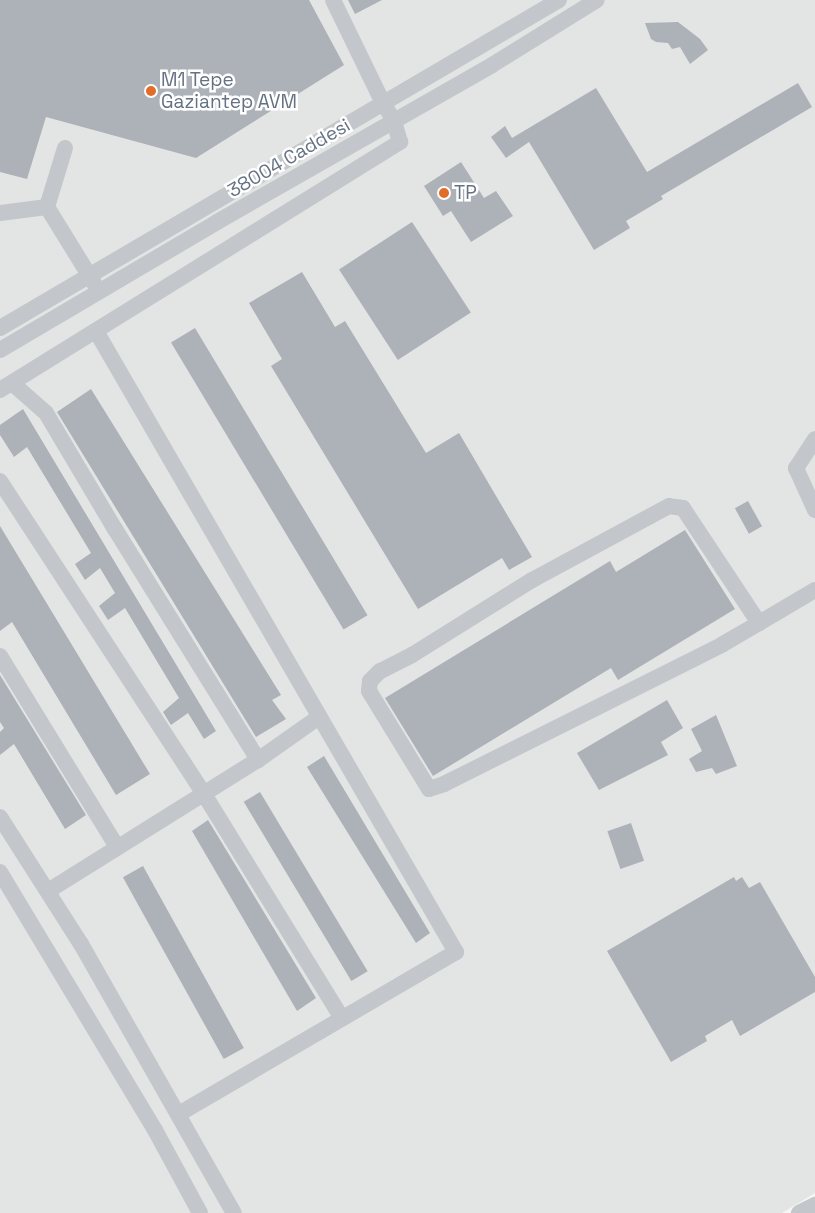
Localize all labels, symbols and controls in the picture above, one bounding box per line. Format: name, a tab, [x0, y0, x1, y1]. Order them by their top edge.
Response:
place label: M1 Tepe Gaziantep AVM	[161, 69, 297, 113]
marker: M1 Tepe Gaziantep AVM	[145, 85, 157, 97]
street label: 38004 Caddesi	[224, 114, 354, 202]
place label: TP	[454, 182, 477, 204]
marker: TP	[438, 187, 450, 199]

